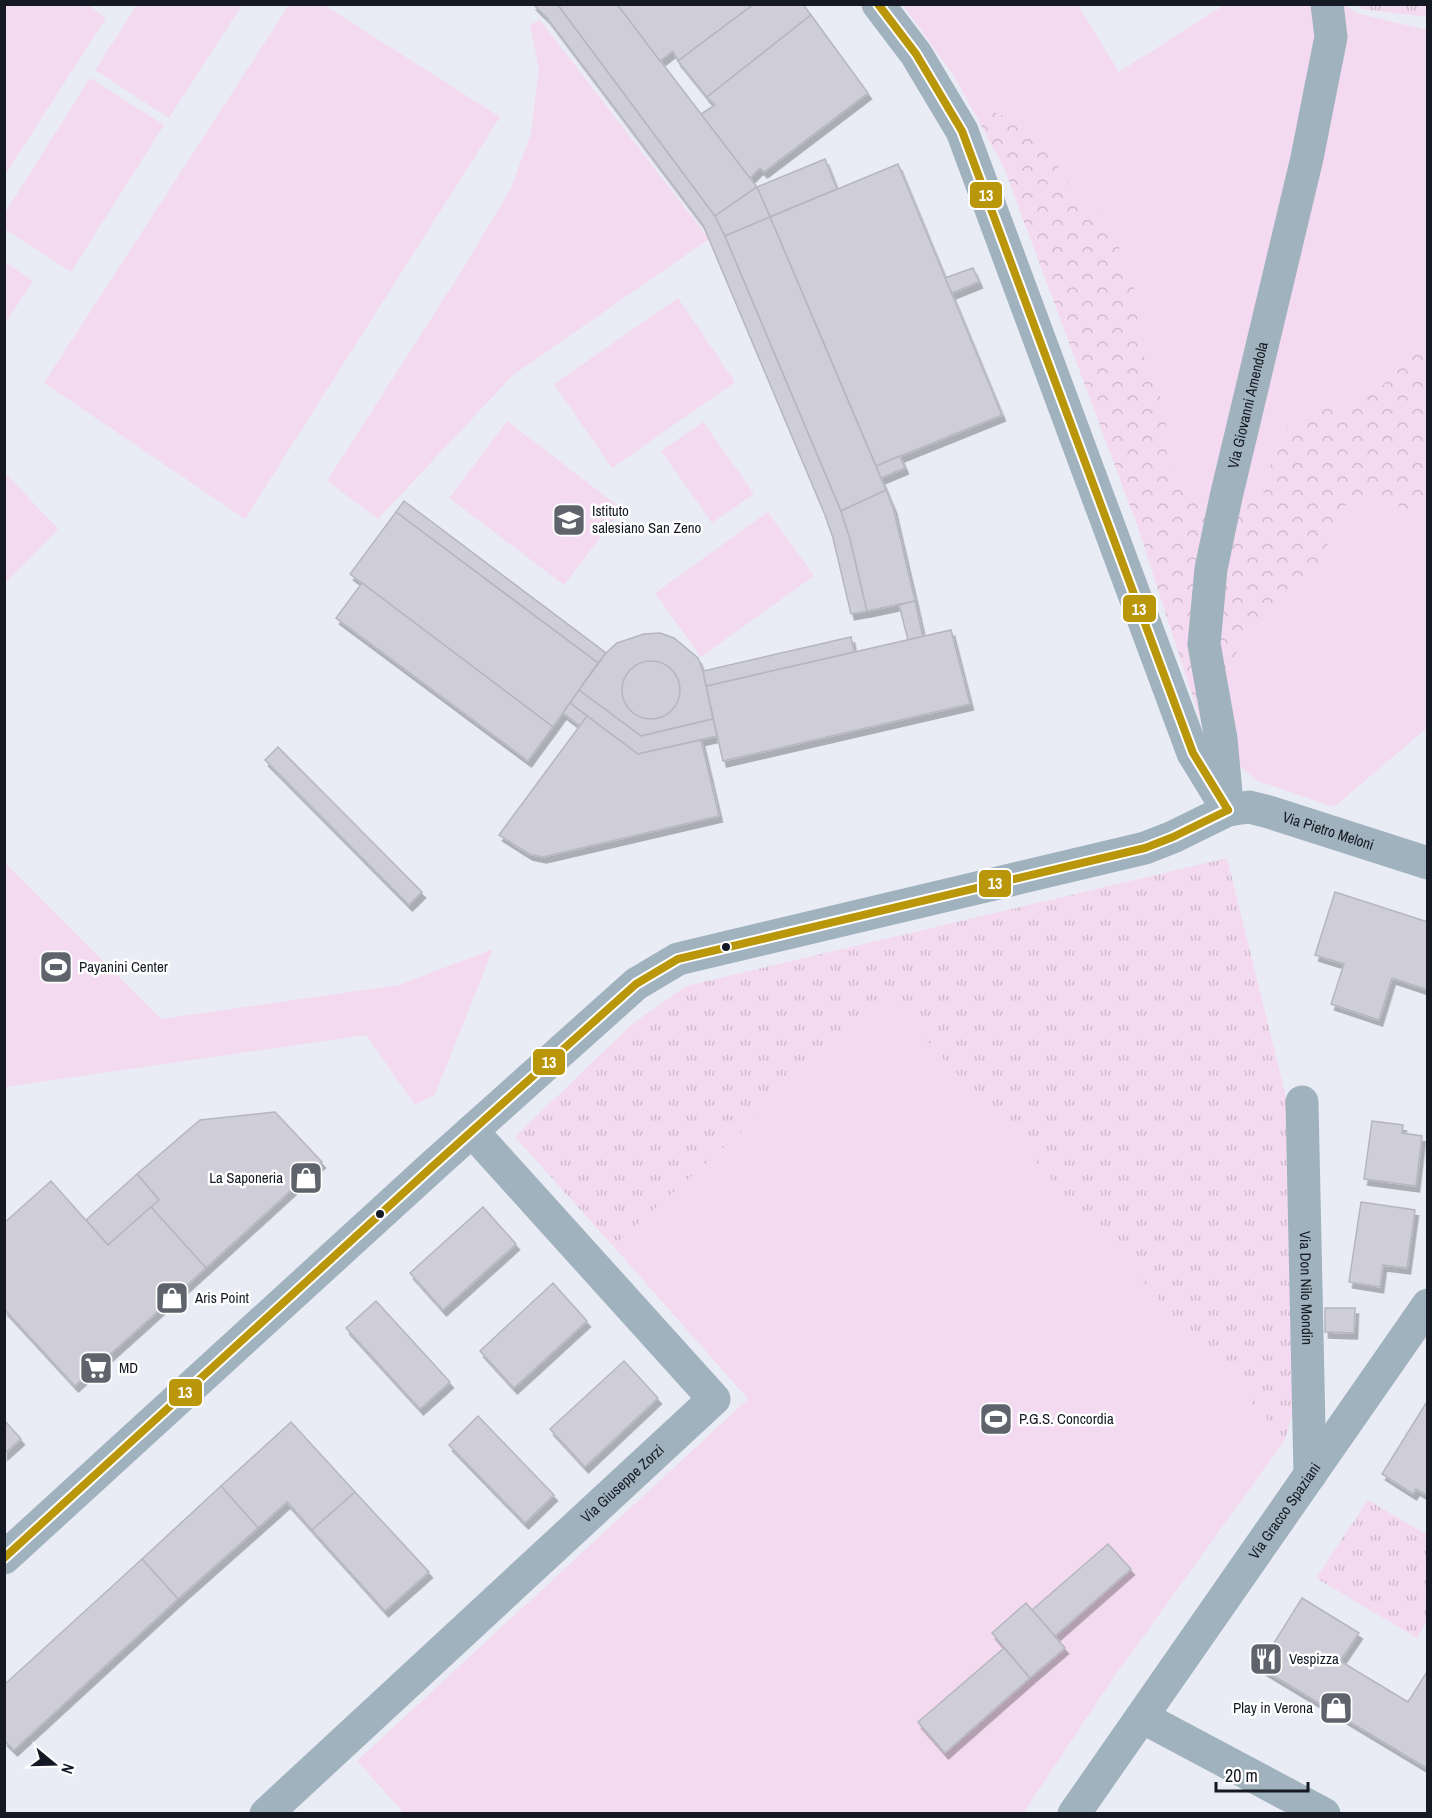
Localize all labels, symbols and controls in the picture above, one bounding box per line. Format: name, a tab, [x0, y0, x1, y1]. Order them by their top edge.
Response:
line badge: 13	[969, 181, 1003, 209]
text: 13	[979, 184, 993, 206]
street label: Via Giovanni Amendola	[1222, 339, 1273, 471]
place label: Istituto salesiano San Zeno	[592, 500, 702, 538]
school or university icon: Istituto salesiano San Zeno	[551, 502, 587, 538]
line badge: 13	[1122, 594, 1157, 623]
text: 13	[1132, 598, 1146, 620]
street label: Via Pietro Meloni	[1280, 806, 1377, 855]
line badge: 13	[978, 869, 1012, 898]
text: 13	[988, 872, 1002, 894]
unlabelled marker	[720, 941, 732, 953]
sports icon: Payanini Center	[38, 949, 74, 985]
place label: Payanini Center	[79, 956, 168, 977]
line badge: 13	[532, 1048, 566, 1076]
text: 13	[542, 1051, 556, 1073]
shop icon: La Saponeria	[288, 1160, 324, 1196]
place label: La Saponeria	[209, 1167, 283, 1188]
unlabelled marker	[374, 1208, 386, 1220]
street label: Via Don Nilo Mondin	[1295, 1231, 1318, 1345]
shop icon: Aris Point	[154, 1280, 190, 1316]
place label: Aris Point	[194, 1287, 250, 1308]
supermarket icon: MD	[78, 1350, 114, 1386]
place label: MD	[119, 1357, 138, 1378]
line badge: 13	[168, 1378, 203, 1407]
text: 13	[178, 1381, 192, 1403]
sports icon: P.G.S. Concordia	[978, 1401, 1014, 1437]
place label: P.G.S. Concordia	[1019, 1408, 1114, 1429]
street label: Via Giuseppe Zorzi	[576, 1439, 668, 1527]
street label: Via Gracco Spaziani	[1243, 1458, 1325, 1563]
restaurant icon: Vespizza	[1248, 1641, 1284, 1677]
place label: Vespizza	[1289, 1648, 1339, 1669]
shop icon: Play in Verona	[1318, 1690, 1354, 1726]
place label: Play in Verona	[1233, 1697, 1313, 1718]
north arrow	[24, 1734, 84, 1794]
scale bar	[1216, 1755, 1308, 1793]
text: N	[56, 1761, 80, 1777]
text: 20 m	[1225, 1763, 1258, 1788]

